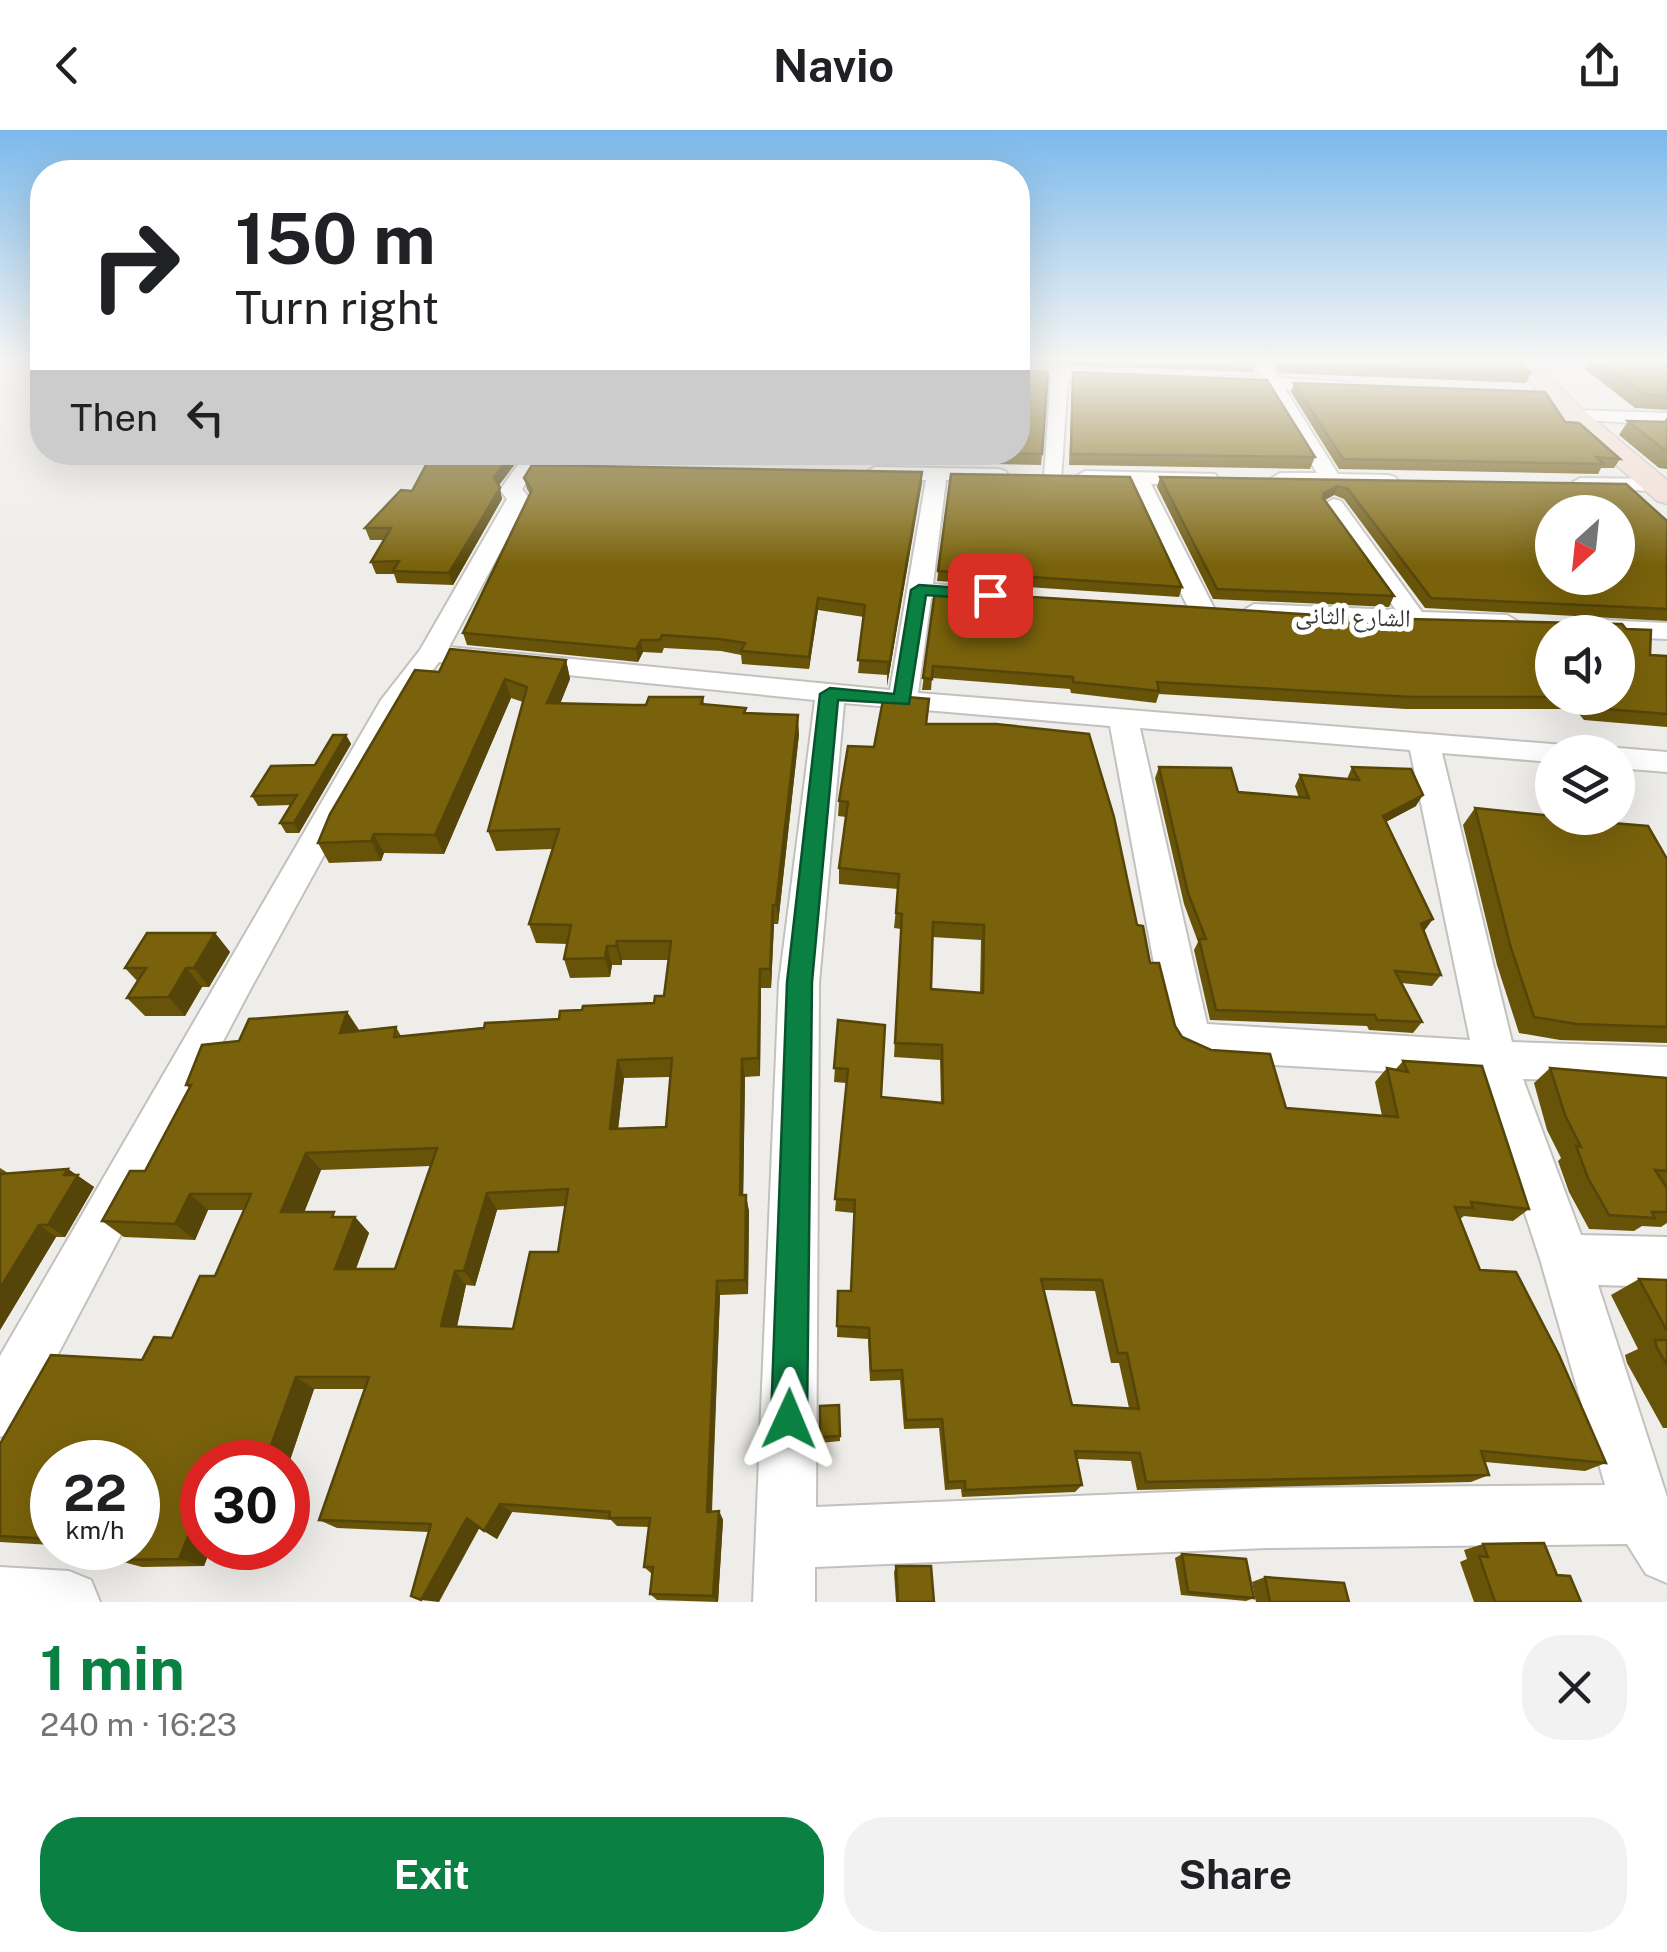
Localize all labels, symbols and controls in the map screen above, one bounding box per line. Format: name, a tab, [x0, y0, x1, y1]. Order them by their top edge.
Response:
icon: back	[40, 38, 95, 93]
icon: share	[1572, 38, 1627, 93]
text: Navio	[773, 39, 894, 92]
text: 150 m	[235, 197, 436, 280]
icon: right	[70, 200, 200, 330]
text: Turn right	[235, 281, 439, 334]
icon: left	[178, 390, 233, 445]
text: Then	[70, 395, 158, 440]
north arrow	[1535, 495, 1635, 595]
map controls	[1535, 495, 1635, 835]
pin	[948, 553, 1033, 638]
icon: arrive	[963, 568, 1018, 623]
street label: الشارع الثانى	[1295, 599, 1411, 634]
button: sound	[1535, 615, 1635, 715]
button: layers	[1535, 735, 1635, 835]
position arrow	[737, 1367, 841, 1471]
speed limit sign: 30	[180, 1440, 310, 1570]
text: 22	[63, 1463, 127, 1522]
text: km/h	[66, 1515, 124, 1545]
text: 1 min	[40, 1633, 185, 1704]
button: close	[1522, 1635, 1627, 1740]
text: 240 m · 16:23	[40, 1706, 237, 1743]
button: Exit	[40, 1817, 824, 1932]
button: Share	[844, 1817, 1627, 1932]

